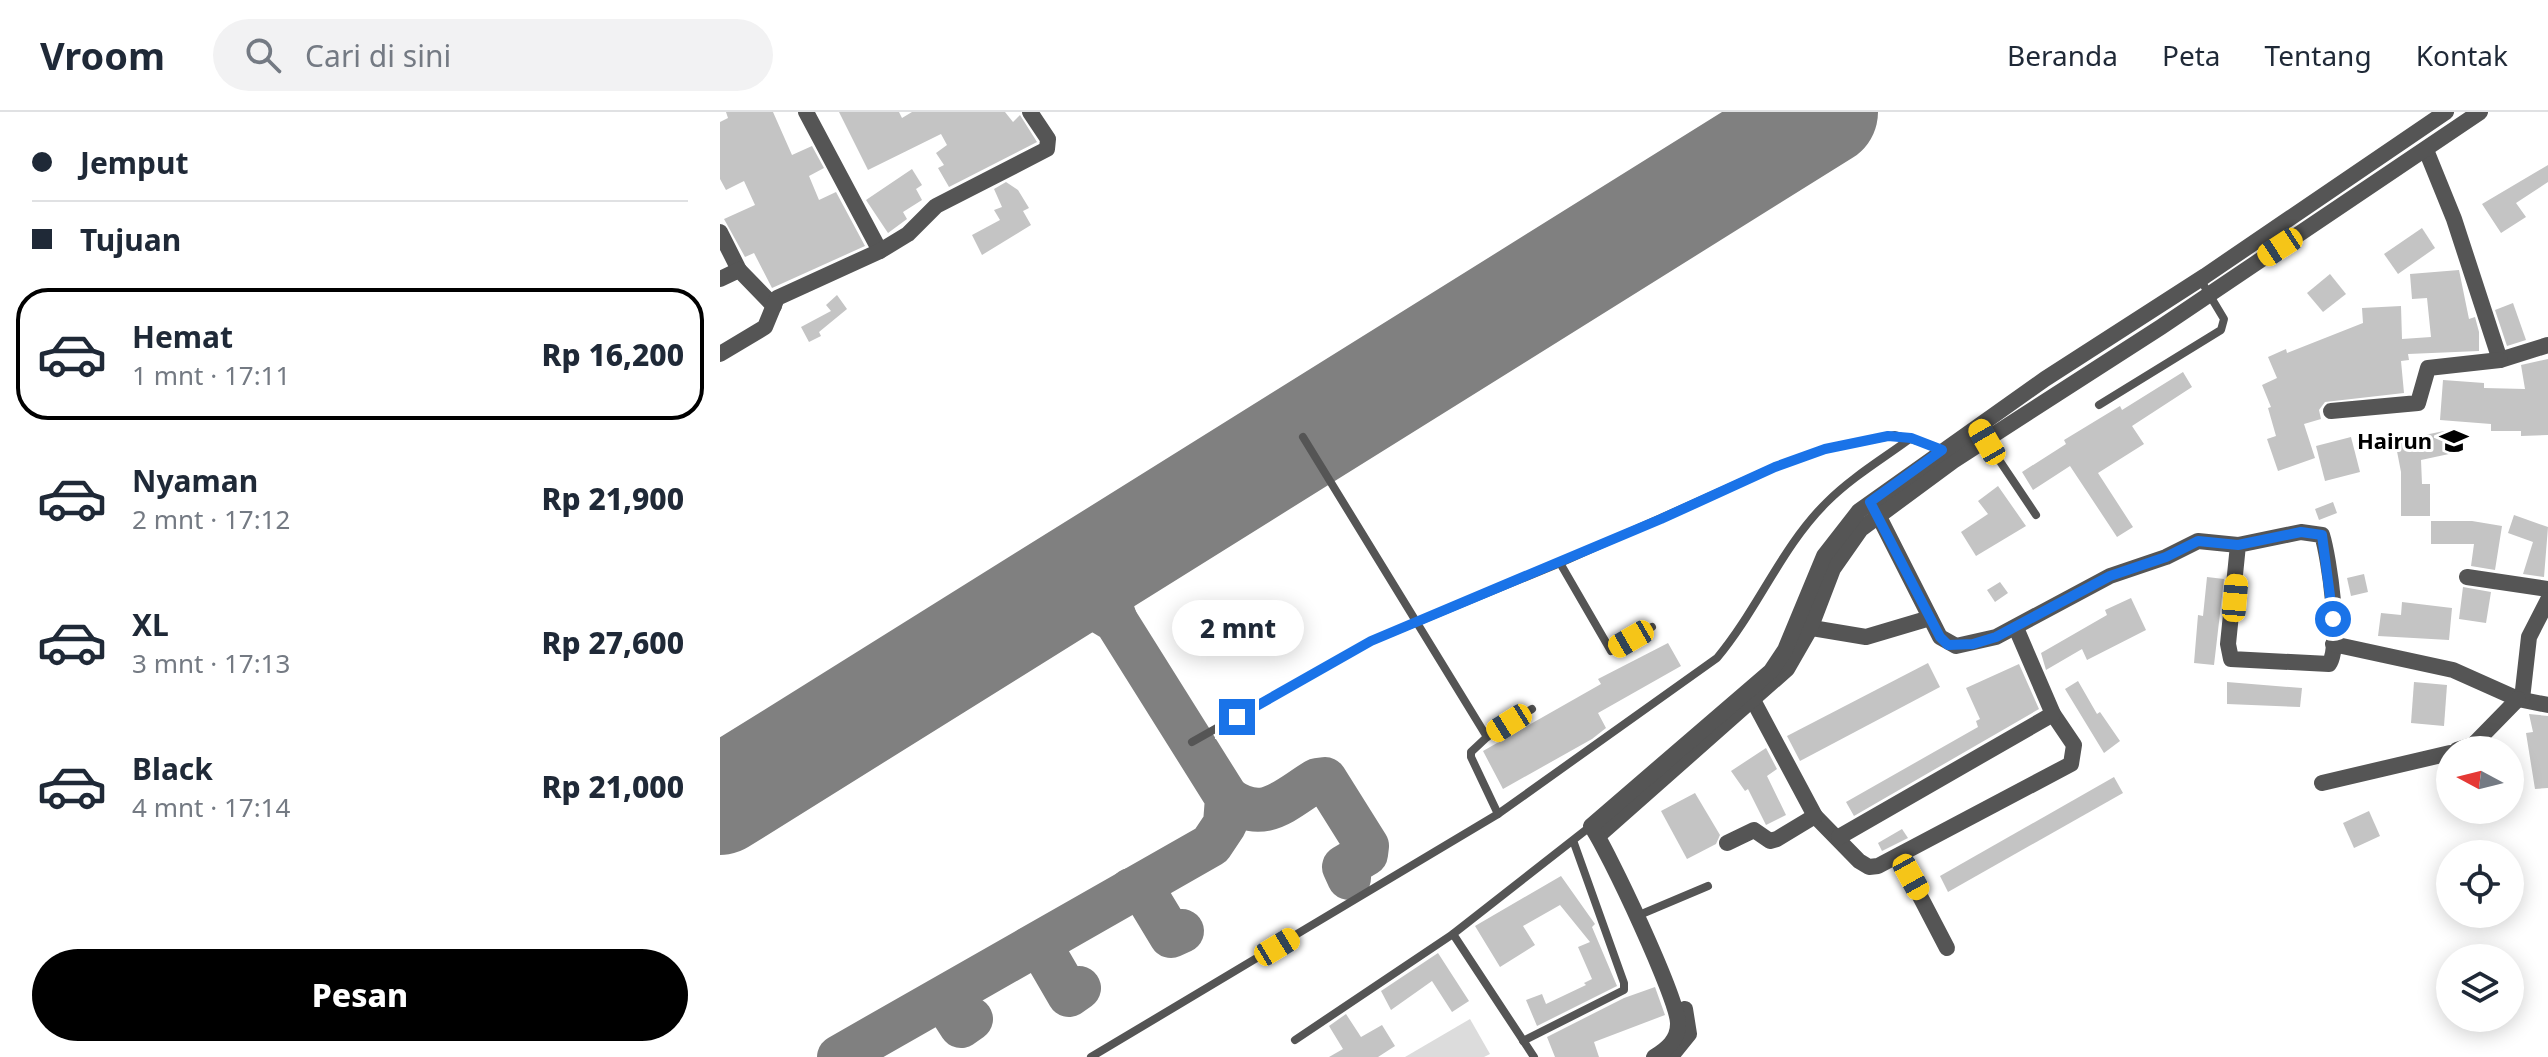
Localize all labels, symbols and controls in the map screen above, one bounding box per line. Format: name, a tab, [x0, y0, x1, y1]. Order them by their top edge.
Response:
search box	[213, 19, 773, 91]
text: Vroom	[40, 29, 165, 81]
icon: search	[241, 33, 285, 77]
text: Cari di sini	[305, 35, 451, 76]
text: Beranda	[2007, 36, 2118, 74]
text: Peta	[2162, 36, 2221, 74]
text: Tentang	[2265, 36, 2372, 74]
text: Kontak	[2416, 36, 2508, 74]
text: Jemput	[80, 142, 189, 183]
text: Tujuan	[80, 219, 181, 260]
car	[2253, 224, 2307, 270]
text: Hemat	[132, 316, 233, 357]
icon: car	[36, 318, 108, 390]
text: Rp 16,200	[542, 334, 684, 375]
text: 1 mnt · 17:11	[132, 357, 290, 393]
car	[1965, 415, 2009, 469]
place label: Hairun	[2357, 425, 2432, 455]
school or university icon: Hairun	[2439, 426, 2469, 456]
text: Nyaman	[132, 460, 258, 501]
icon: car	[36, 462, 108, 534]
text: Rp 21,900	[542, 478, 684, 519]
text: 2 mnt · 17:12	[132, 501, 290, 537]
car	[2221, 573, 2249, 623]
callout: 2 mnt	[1171, 601, 1303, 657]
route start	[2315, 601, 2351, 637]
text: XL	[132, 604, 169, 645]
icon: car	[36, 606, 108, 678]
text: 2 mnt	[1200, 610, 1276, 646]
car	[1604, 617, 1658, 661]
text: Rp 27,600	[542, 622, 684, 663]
text: 3 mnt · 17:13	[132, 645, 290, 681]
route end	[1219, 699, 1255, 735]
car	[1482, 700, 1536, 746]
north arrow	[2436, 736, 2524, 824]
map controls	[2436, 736, 2524, 1032]
text: Black	[132, 748, 213, 789]
icon: car	[36, 750, 108, 822]
text: Rp 21,000	[542, 766, 684, 807]
text: 4 mnt · 17:14	[132, 789, 290, 825]
button: locate	[2436, 840, 2524, 928]
car	[1889, 850, 1933, 904]
car	[1250, 924, 1304, 970]
button: layers	[2436, 944, 2524, 1032]
button: Pesan	[32, 949, 688, 1041]

